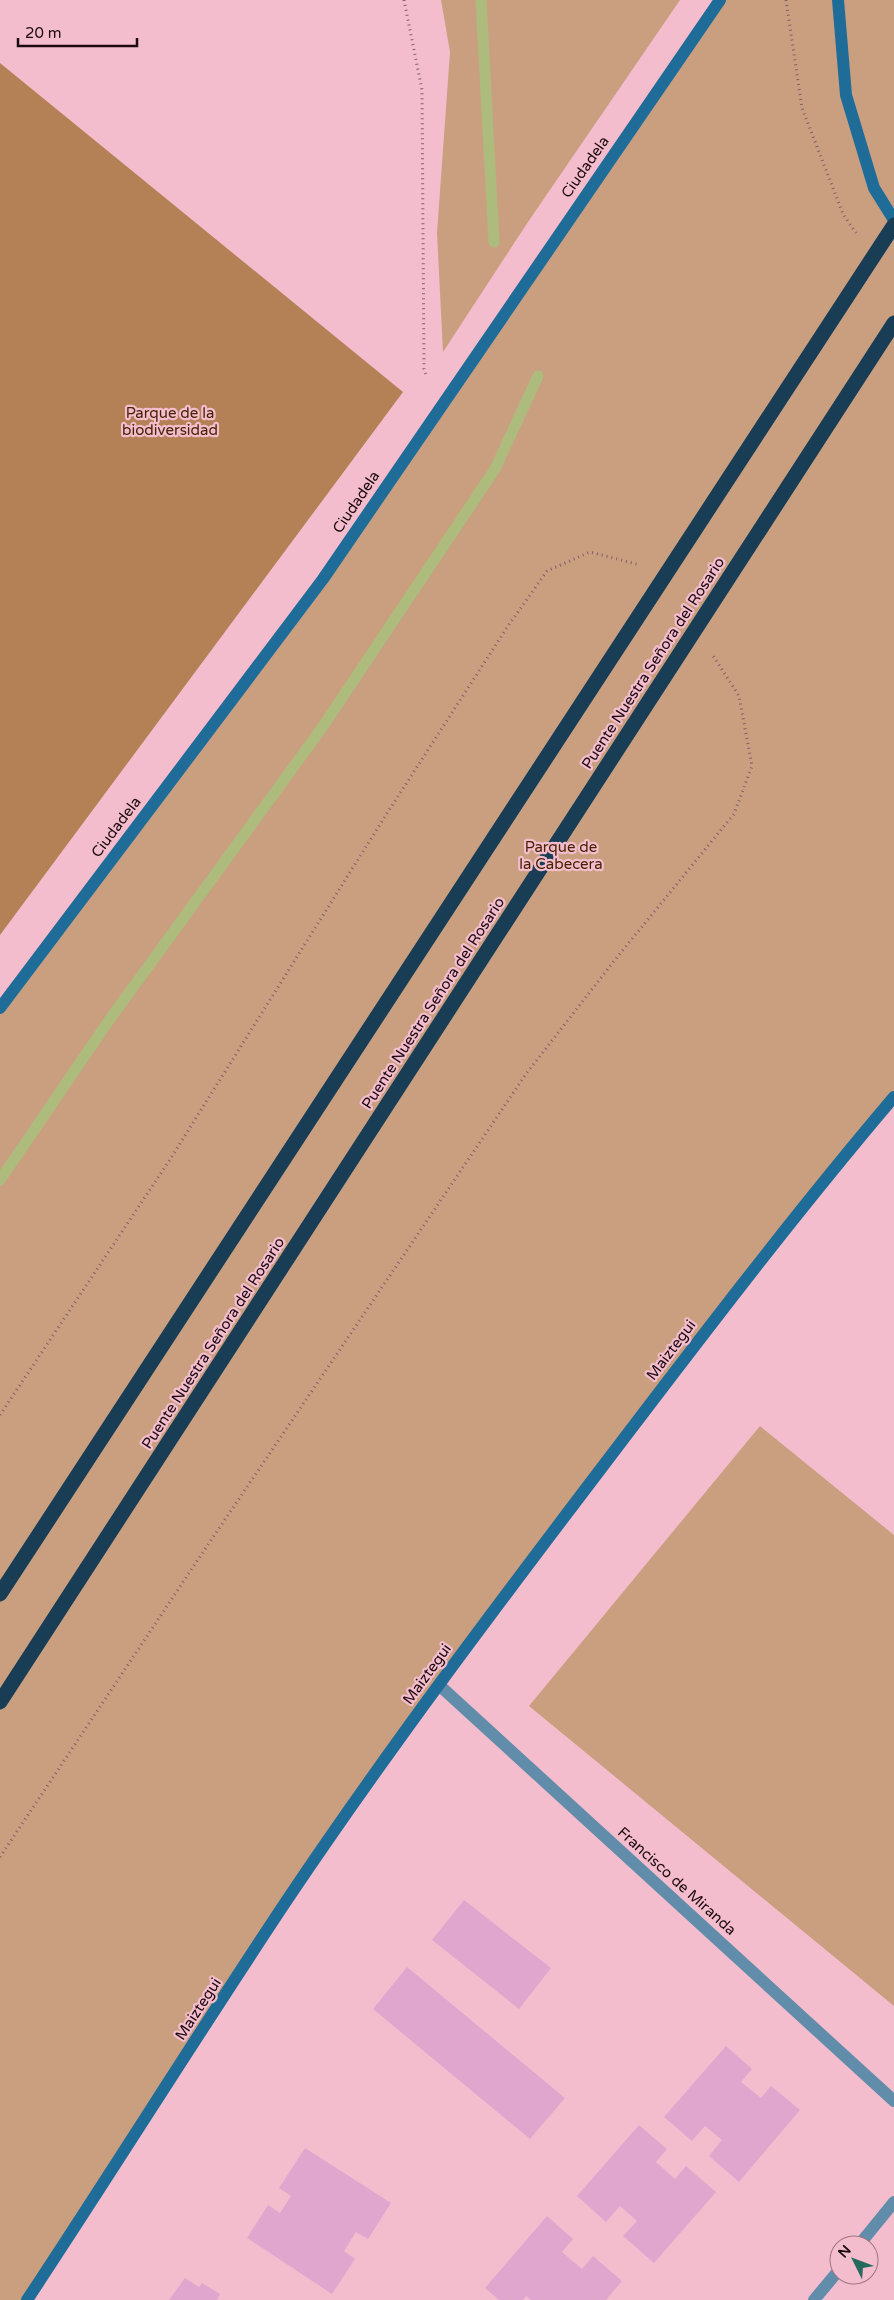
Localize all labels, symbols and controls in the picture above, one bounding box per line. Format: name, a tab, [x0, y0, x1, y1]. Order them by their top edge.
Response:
scale bar	[18, 15, 136, 47]
text: 20 m	[25, 24, 62, 42]
street label: Ciudadela	[557, 133, 613, 201]
park label: Parque de la biodiversidad	[122, 404, 218, 439]
street label: Ciudadela	[329, 467, 383, 537]
street label: Puente Nuestra Señora del Rosario	[578, 554, 728, 772]
street label: Ciudadela	[87, 793, 145, 861]
park label: Parque de la Cabecera	[519, 838, 603, 873]
street label: Puente Nuestra Señora del Rosario	[358, 894, 508, 1112]
street label: Puente Nuestra Señora del Rosario	[138, 1234, 288, 1452]
street label: Maiztegui	[643, 1316, 699, 1384]
street label: Maiztegui	[399, 1640, 455, 1708]
street label: Francisco de Miranda	[614, 1823, 740, 1939]
street label: Maiztegui	[171, 1975, 225, 2043]
north arrow	[829, 2235, 879, 2285]
text: N	[835, 2242, 855, 2262]

